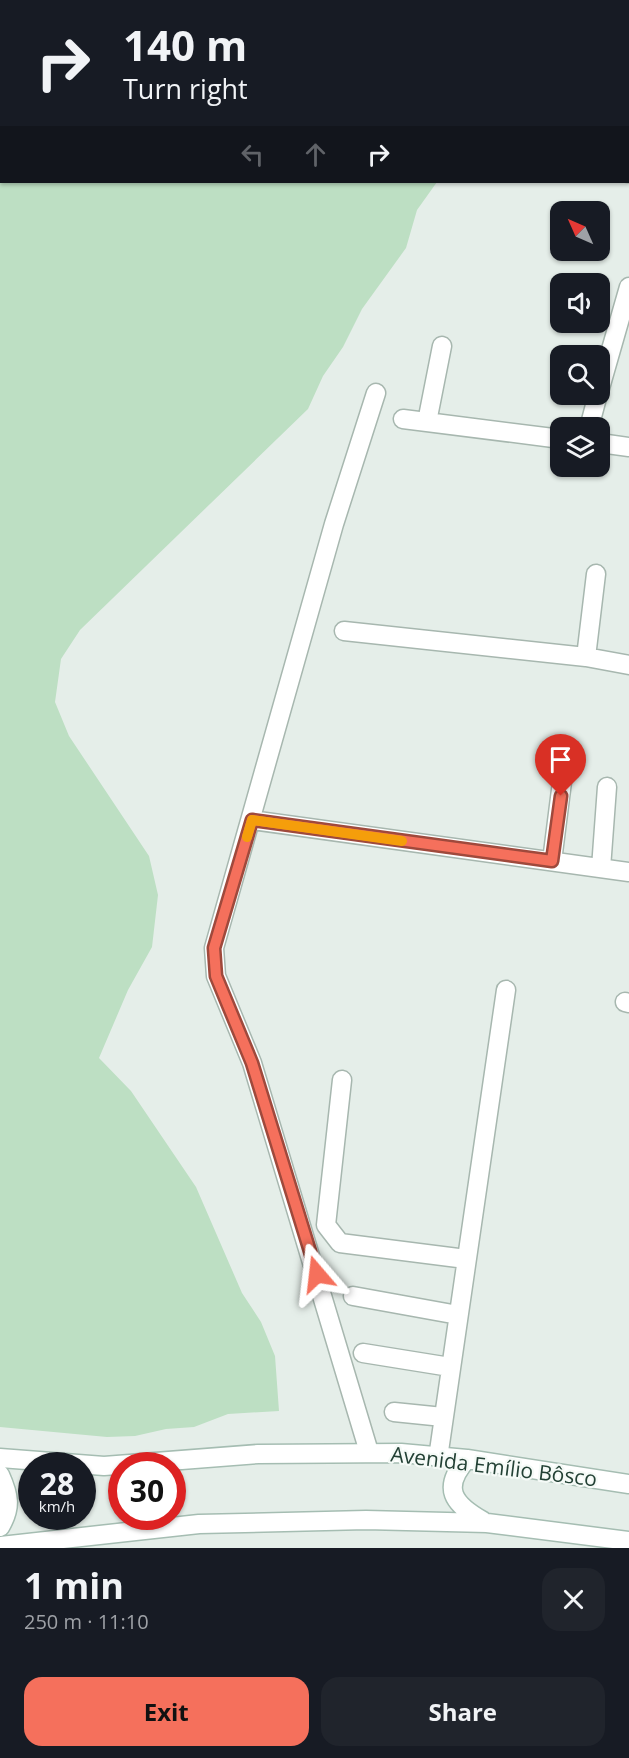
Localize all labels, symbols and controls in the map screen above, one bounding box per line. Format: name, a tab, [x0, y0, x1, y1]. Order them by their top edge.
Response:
text: 140 m	[123, 16, 247, 73]
icon: right	[24, 24, 102, 102]
text: Turn right	[123, 70, 248, 107]
icon: left	[236, 138, 269, 171]
icon: ahead	[299, 138, 332, 171]
icon: right	[362, 138, 395, 171]
north arrow	[550, 201, 610, 261]
map controls	[550, 201, 610, 477]
button: sound	[550, 273, 610, 333]
button: search	[550, 345, 610, 405]
button: layers	[550, 417, 610, 477]
pin	[535, 734, 586, 796]
icon: arrive	[544, 743, 577, 776]
position arrow	[285, 1242, 349, 1306]
street label: Avenida Emílio Bôsco	[389, 1439, 599, 1493]
speed limit sign: 30	[108, 1452, 186, 1530]
text: 28	[40, 1463, 74, 1504]
text: km/h	[39, 1496, 75, 1516]
text: 1 min	[24, 1561, 124, 1610]
button: close	[542, 1568, 605, 1631]
text: 250 m · 11:10	[24, 1608, 149, 1635]
button: Exit	[24, 1677, 309, 1746]
button: Share	[321, 1677, 605, 1746]

